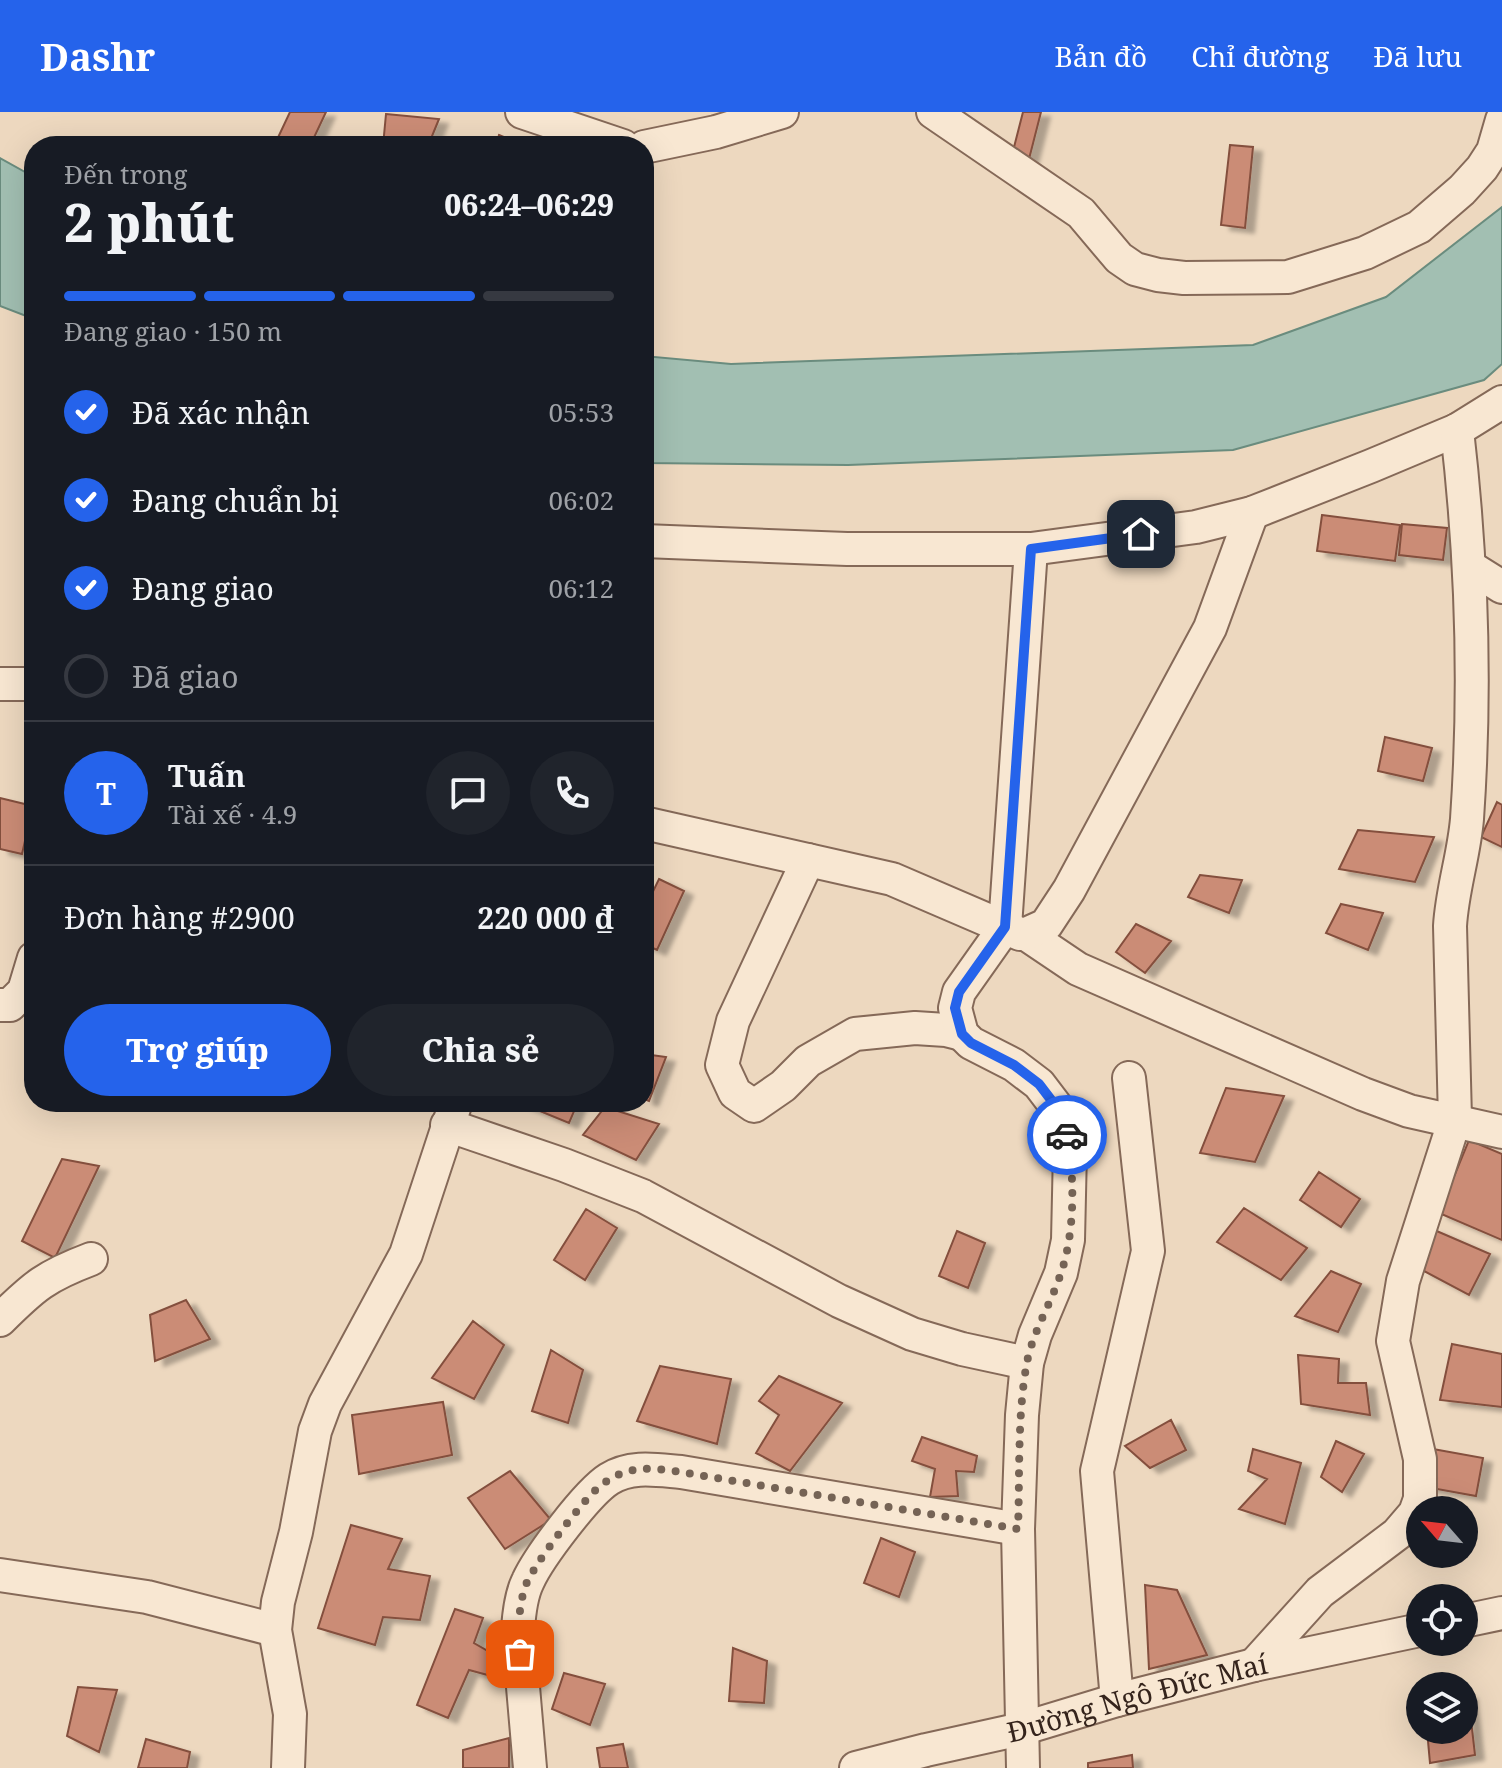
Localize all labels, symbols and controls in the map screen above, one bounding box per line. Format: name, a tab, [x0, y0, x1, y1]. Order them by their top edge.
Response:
text: Dashr	[40, 30, 155, 82]
text: Bản đồ	[1054, 37, 1147, 75]
text: Chỉ đường	[1191, 37, 1329, 75]
text: Đã lưu	[1373, 37, 1462, 75]
text: Đến trong	[64, 156, 188, 192]
text: 06:24–06:29	[444, 184, 614, 225]
text: 2 phút	[64, 186, 234, 257]
text: Đang giao · 150 m	[64, 313, 282, 349]
icon: check	[64, 390, 108, 434]
text: Đã xác nhận	[132, 392, 310, 433]
text: 05:53	[548, 394, 614, 430]
icon: check	[64, 478, 108, 522]
text: Đang chuẩn bị	[132, 480, 339, 521]
text: 06:02	[548, 482, 614, 518]
pin	[1107, 500, 1175, 568]
icon: home	[1119, 512, 1163, 556]
icon: check	[64, 566, 108, 610]
text: Đang giao	[132, 568, 274, 609]
text: 06:12	[548, 570, 614, 606]
text: Đã giao	[132, 656, 238, 697]
button: chat	[426, 751, 510, 835]
button: phone	[530, 751, 614, 835]
text: Tuấn	[168, 755, 246, 796]
text: T	[96, 773, 116, 814]
text: Tài xế · 4.9	[168, 796, 297, 832]
text: Đơn hàng #2900	[64, 897, 295, 938]
text: 220 000 ₫	[477, 897, 614, 938]
button: Trợ giúp	[64, 1004, 331, 1096]
button: Chia sẻ	[347, 1004, 614, 1096]
courier	[1027, 1095, 1107, 1175]
icon: car	[1045, 1113, 1089, 1157]
north arrow	[1406, 1496, 1478, 1568]
map controls	[1406, 1496, 1478, 1744]
button: locate	[1406, 1584, 1478, 1656]
pin	[486, 1620, 554, 1688]
icon: bag	[498, 1632, 542, 1676]
street label: Đường Ngô Đức Maí	[1003, 1644, 1271, 1751]
button: layers	[1406, 1672, 1478, 1744]

